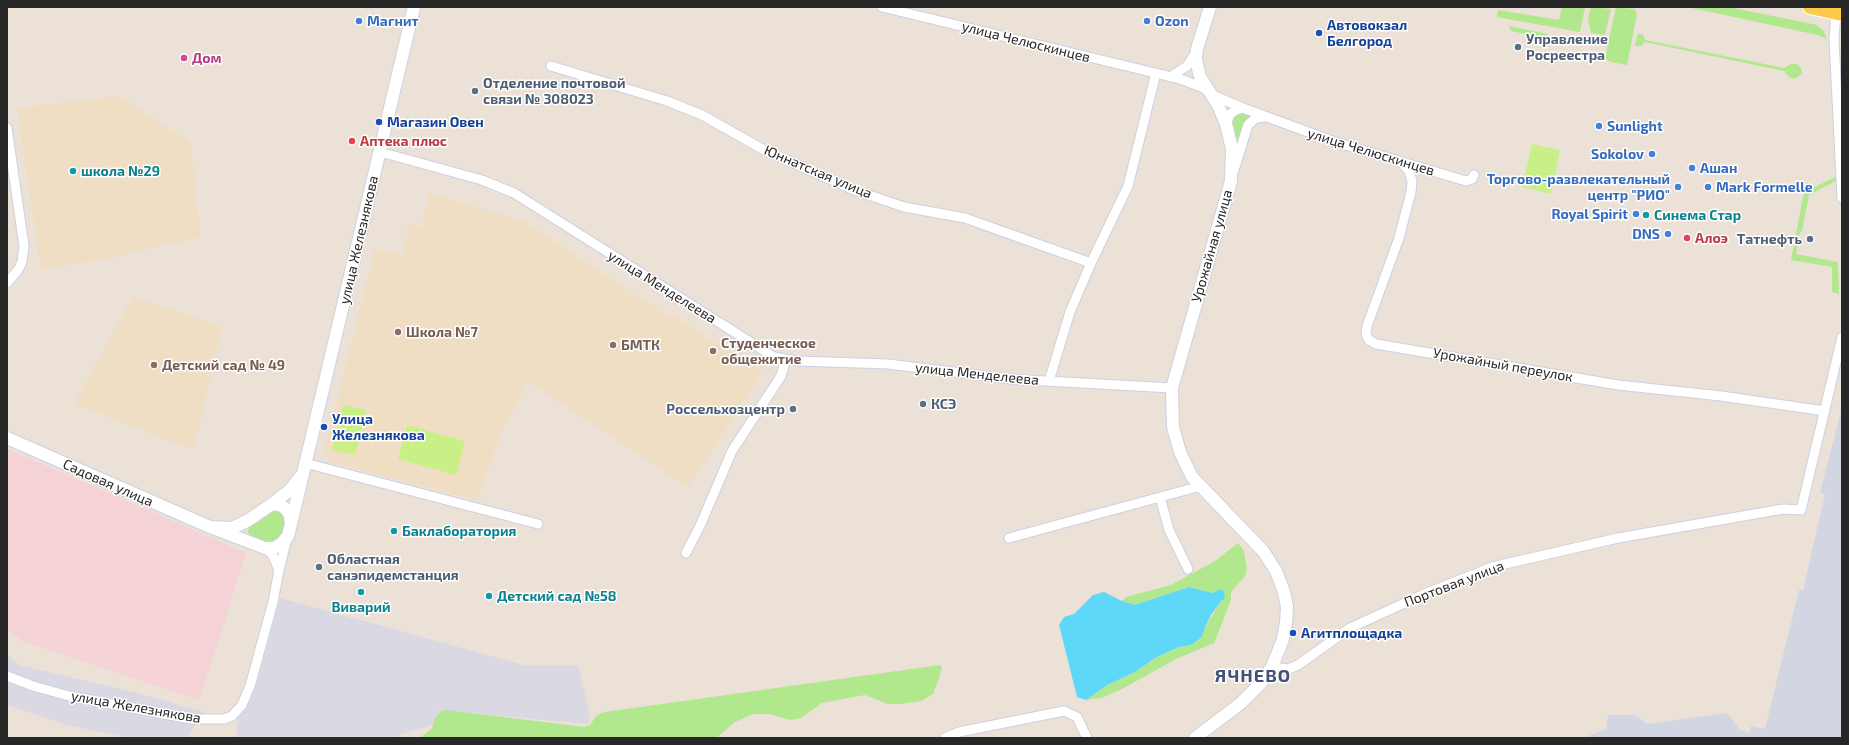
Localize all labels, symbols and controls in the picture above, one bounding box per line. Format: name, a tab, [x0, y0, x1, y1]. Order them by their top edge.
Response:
place label: Магнит	[367, 13, 419, 29]
place label: Ozon	[1155, 13, 1189, 29]
marker: Магнит	[354, 16, 364, 26]
marker: Ozon	[1142, 16, 1152, 26]
place label: Автовокзал Белгород	[1327, 17, 1407, 50]
street label: улица Челюскинцев	[960, 18, 1092, 66]
marker: Автовокзал Белгород	[1314, 28, 1324, 38]
place label: Управление Росреестра	[1526, 31, 1608, 64]
marker: Управление Росреестра	[1513, 42, 1523, 52]
place label: Дом	[192, 50, 222, 66]
marker: Дом	[179, 53, 189, 63]
place label: Отделение почтовой связи № 308023	[483, 75, 626, 108]
marker: Отделение почтовой связи № 308023	[470, 86, 480, 96]
place label: Магазин Овен	[387, 114, 484, 130]
marker: Магазин Овен	[374, 117, 384, 127]
place label: Sunlight	[1607, 118, 1663, 134]
marker: Sunlight	[1594, 121, 1604, 131]
street label: улица Челюскинцев	[1305, 125, 1437, 179]
place label: Аптека плюс	[360, 133, 447, 149]
marker: Аптека плюс	[347, 136, 357, 146]
street label: Юннатская улица	[761, 142, 875, 202]
place label: Sokolov	[1591, 146, 1644, 162]
marker: Sokolov	[1647, 149, 1657, 159]
place label: Ашан	[1700, 160, 1737, 176]
place label: школа №29	[81, 163, 160, 179]
marker: Ашан	[1687, 163, 1697, 173]
marker: школа №29	[68, 166, 78, 176]
place label: Торгово-развлекательный центр "РИО"	[1487, 171, 1670, 204]
street label: улица Железнякова	[336, 174, 382, 306]
place label: Mark Formelle	[1716, 179, 1813, 195]
marker: Торгово-развлекательный центр "РИО"	[1673, 182, 1683, 192]
marker: Mark Formelle	[1703, 182, 1713, 192]
street label: Урожайная улица	[1188, 188, 1236, 304]
place label: Royal Spirit	[1551, 206, 1628, 222]
place label: Синема Стар	[1654, 207, 1741, 223]
marker: Royal Spirit	[1631, 209, 1641, 219]
marker: Синема Стар	[1641, 210, 1651, 220]
place label: DNS	[1632, 226, 1660, 242]
marker: DNS	[1663, 229, 1673, 239]
place label: Алоэ	[1695, 230, 1728, 246]
place label: Татнефть	[1737, 231, 1802, 247]
marker: Алоэ	[1682, 233, 1692, 243]
marker: Татнефть	[1805, 234, 1815, 244]
street label: улица Менделеева	[605, 247, 719, 327]
place label: Школа №7	[406, 324, 478, 340]
marker: Школа №7	[393, 327, 403, 337]
place label: Студенческое общежитие	[721, 335, 816, 368]
place label: БМТК	[621, 337, 660, 353]
marker: БМТК	[608, 340, 618, 350]
street label: Урожайный переулок	[1432, 344, 1574, 386]
marker: Студенческое общежитие	[708, 346, 718, 356]
place label: Детский сад № 49	[162, 357, 285, 373]
street label: улица Менделеева	[914, 359, 1040, 389]
marker: Детский сад № 49	[149, 360, 159, 370]
place label: КСЭ	[931, 396, 956, 412]
marker: КСЭ	[918, 399, 928, 409]
place label: Россельхозцентр	[666, 401, 785, 417]
marker: Россельхозцентр	[788, 404, 798, 414]
place label: Улица Железнякова	[332, 411, 425, 444]
marker: Улица Железнякова	[319, 422, 329, 432]
street label: Садовая улица	[60, 456, 156, 510]
place label: Баклаборатория	[402, 523, 516, 539]
marker: Баклаборатория	[389, 526, 399, 536]
place label: Областная санэпидемстанция	[327, 551, 459, 584]
street label: Портовая улица	[1402, 557, 1506, 611]
marker: Областная санэпидемстанция	[314, 562, 324, 572]
marker: Виварий	[356, 587, 366, 597]
place label: Детский сад №58	[497, 588, 616, 604]
marker: Детский сад №58	[484, 591, 494, 601]
place label: Виварий	[331, 599, 391, 615]
place label: Агитплощадка	[1301, 625, 1402, 641]
marker: Агитплощадка	[1288, 628, 1298, 638]
district label: ЯЧНЕВО	[1215, 665, 1291, 687]
street label: улица Железнякова	[70, 687, 202, 727]

